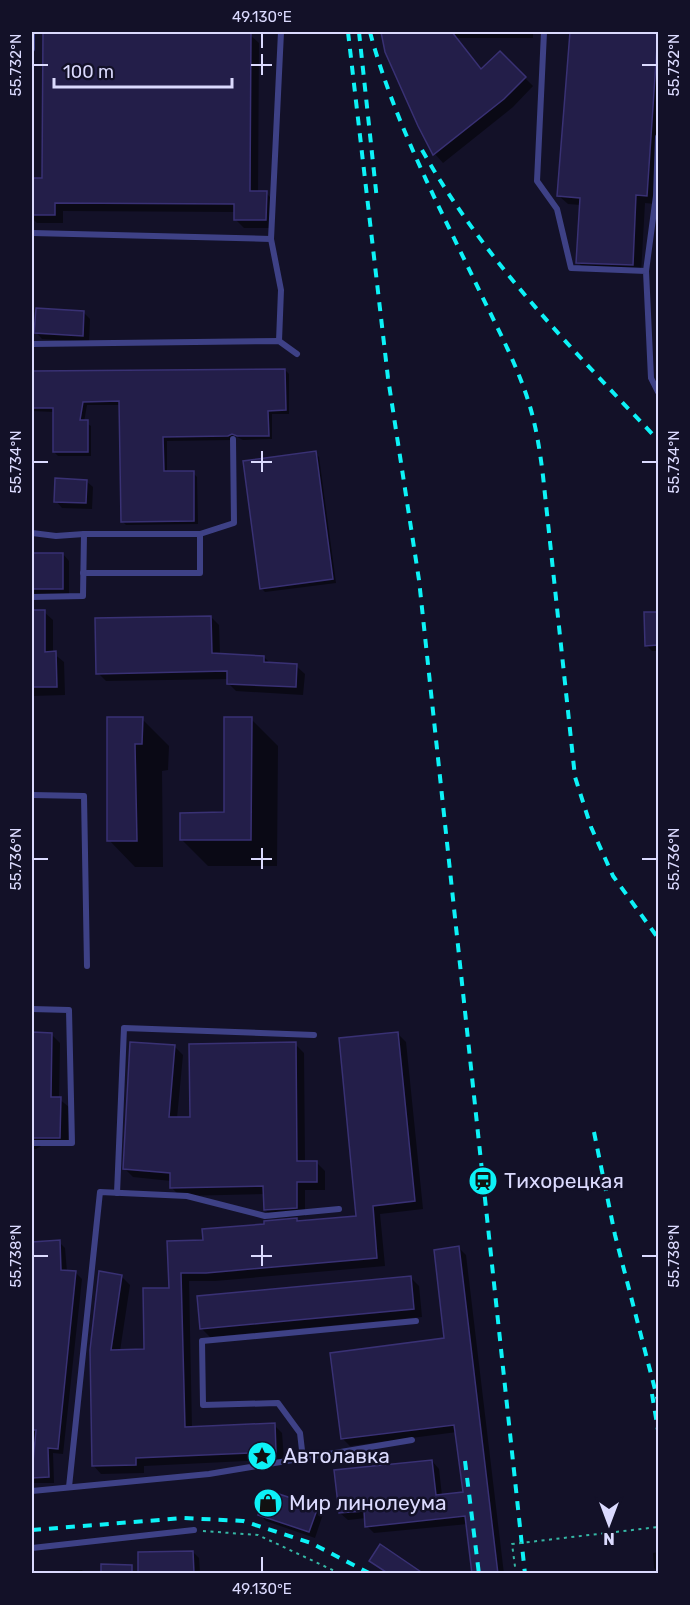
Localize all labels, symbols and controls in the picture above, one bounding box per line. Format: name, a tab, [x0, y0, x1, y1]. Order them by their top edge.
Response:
text: 49.130°E	[232, 8, 292, 26]
text: 55.732°N	[7, 34, 25, 96]
text: 55.732°N	[665, 34, 683, 96]
scale bar	[54, 51, 232, 89]
text: 100 m	[63, 61, 114, 83]
text: 55.734°N	[7, 430, 25, 494]
text: 55.734°N	[665, 430, 683, 494]
text: 55.736°N	[7, 827, 25, 891]
text: 55.736°N	[665, 827, 683, 891]
station icon: Тихорецкая	[467, 1165, 499, 1197]
place label: Тихорецкая	[504, 1168, 624, 1193]
text: 55.738°N	[7, 1224, 25, 1288]
text: 55.738°N	[665, 1224, 683, 1288]
place icon: Автолавка	[246, 1440, 278, 1472]
place label: Автолавка	[283, 1443, 390, 1468]
shop icon: Мир линолеума	[252, 1487, 284, 1519]
place label: Мир линолеума	[289, 1490, 447, 1515]
north arrow	[579, 1494, 639, 1554]
text: N	[603, 1529, 615, 1548]
text: 49.130°E	[232, 1580, 292, 1598]

